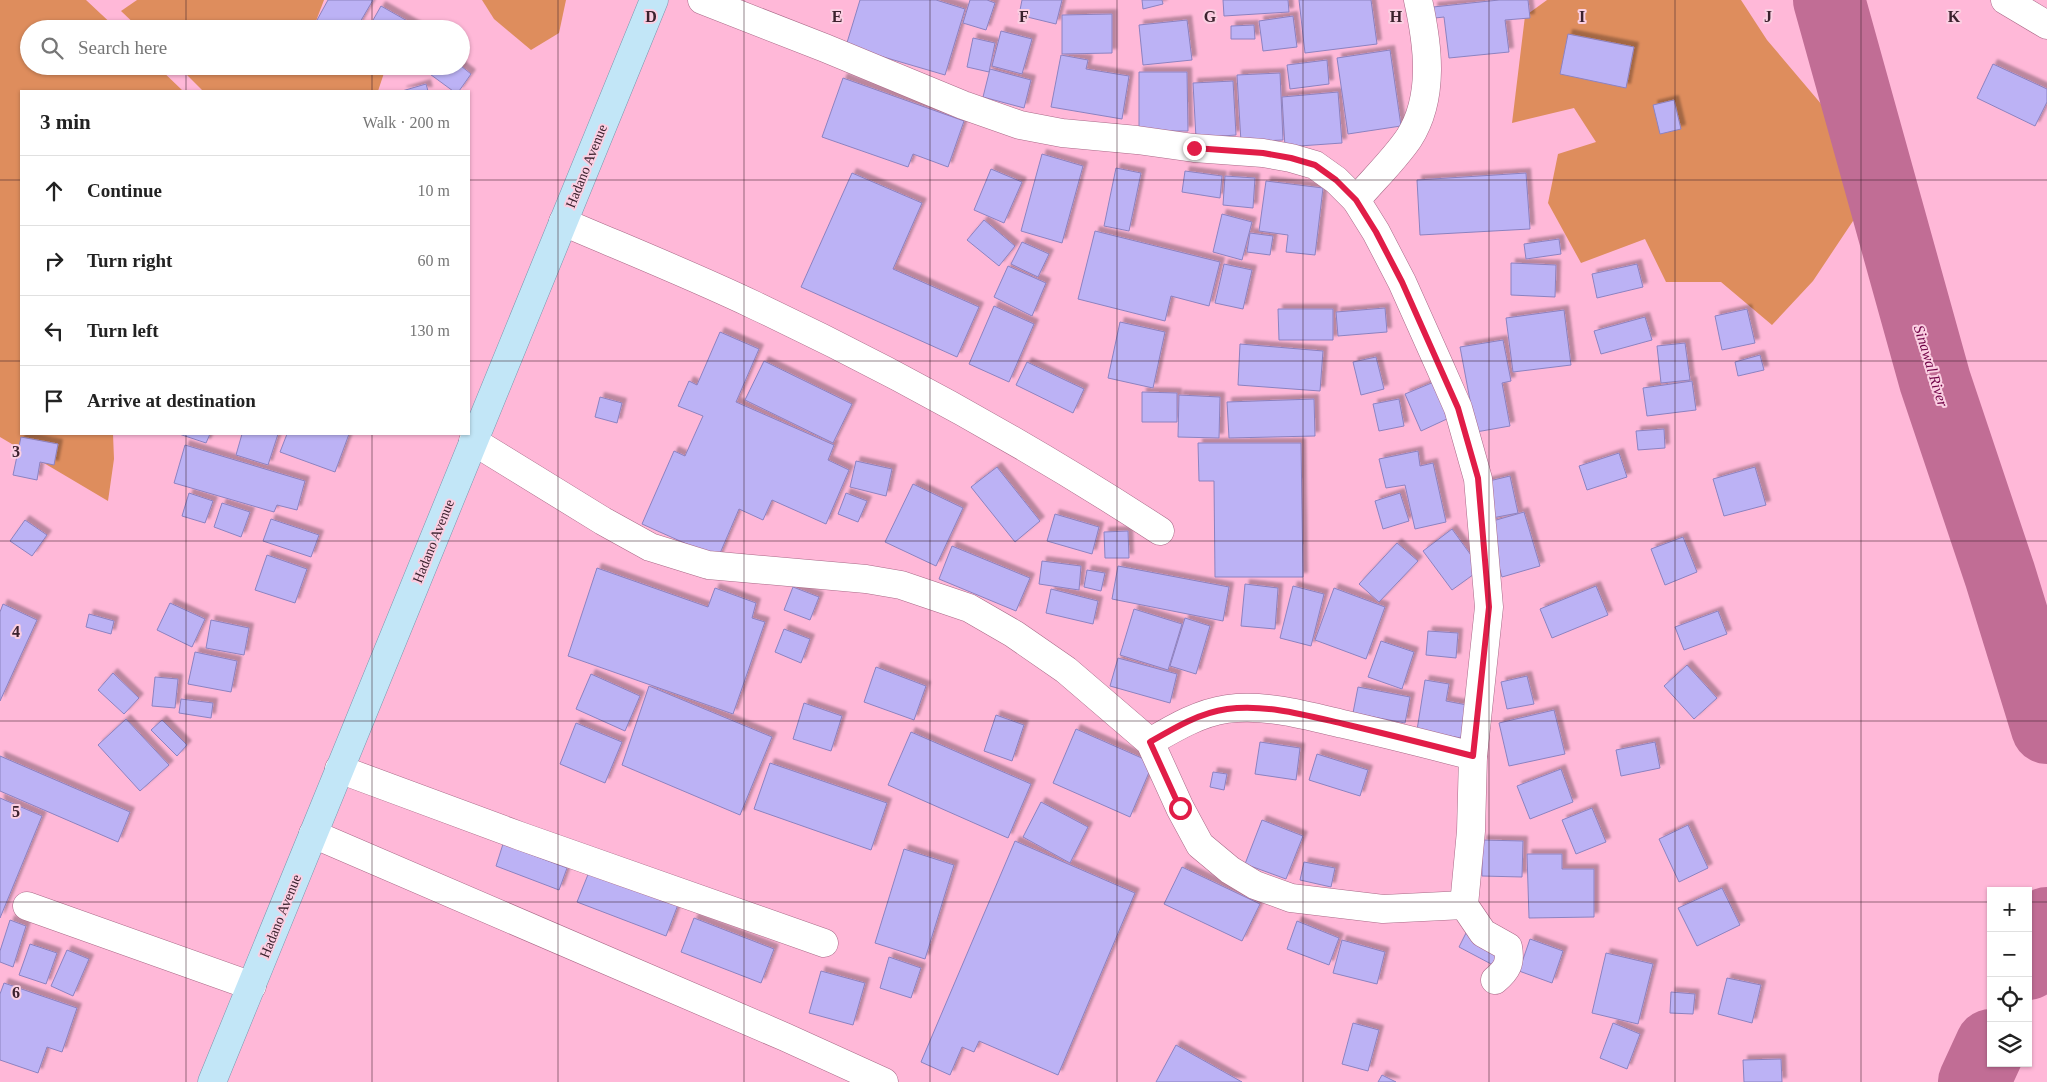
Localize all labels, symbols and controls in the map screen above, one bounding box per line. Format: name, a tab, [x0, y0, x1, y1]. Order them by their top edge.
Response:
text: D	[645, 8, 657, 25]
text: E	[832, 8, 842, 25]
text: F	[1019, 8, 1029, 25]
text: G	[1204, 8, 1217, 25]
text: H	[1390, 8, 1403, 25]
text: I	[1579, 8, 1585, 25]
text: J	[1764, 8, 1772, 25]
text: K	[1948, 8, 1961, 25]
search box	[20, 20, 470, 75]
icon: search	[38, 34, 66, 62]
text: Search here	[78, 37, 167, 58]
text: 3 min	[40, 110, 91, 134]
text: Walk · 200 m	[363, 114, 450, 131]
street label: Hadano Avenue	[563, 122, 610, 210]
route end	[1183, 137, 1206, 160]
icon: ahead	[40, 177, 68, 205]
text: Continue	[87, 180, 162, 201]
text: 10 m	[418, 182, 450, 199]
icon: right	[40, 247, 68, 275]
text: Turn right	[87, 250, 172, 271]
text: 60 m	[418, 252, 450, 269]
icon: left	[40, 317, 68, 345]
text: Turn left	[87, 320, 159, 341]
text: 130 m	[410, 322, 450, 339]
water label: Sinawal River	[1911, 323, 1951, 409]
icon: arrive	[40, 387, 68, 415]
text: Arrive at destination	[87, 390, 256, 411]
text: 3	[12, 443, 20, 460]
street label: Hadano Avenue	[410, 497, 457, 585]
text: 4	[12, 623, 20, 640]
route start	[1169, 797, 1192, 820]
text: 5	[12, 803, 20, 820]
street label: Hadano Avenue	[257, 872, 304, 960]
map controls	[1987, 887, 2032, 1067]
button: +	[1987, 887, 2032, 932]
button: −	[1987, 932, 2032, 977]
button: locate	[1987, 977, 2032, 1022]
text: 6	[12, 984, 20, 1001]
button: layers	[1987, 1022, 2032, 1067]

